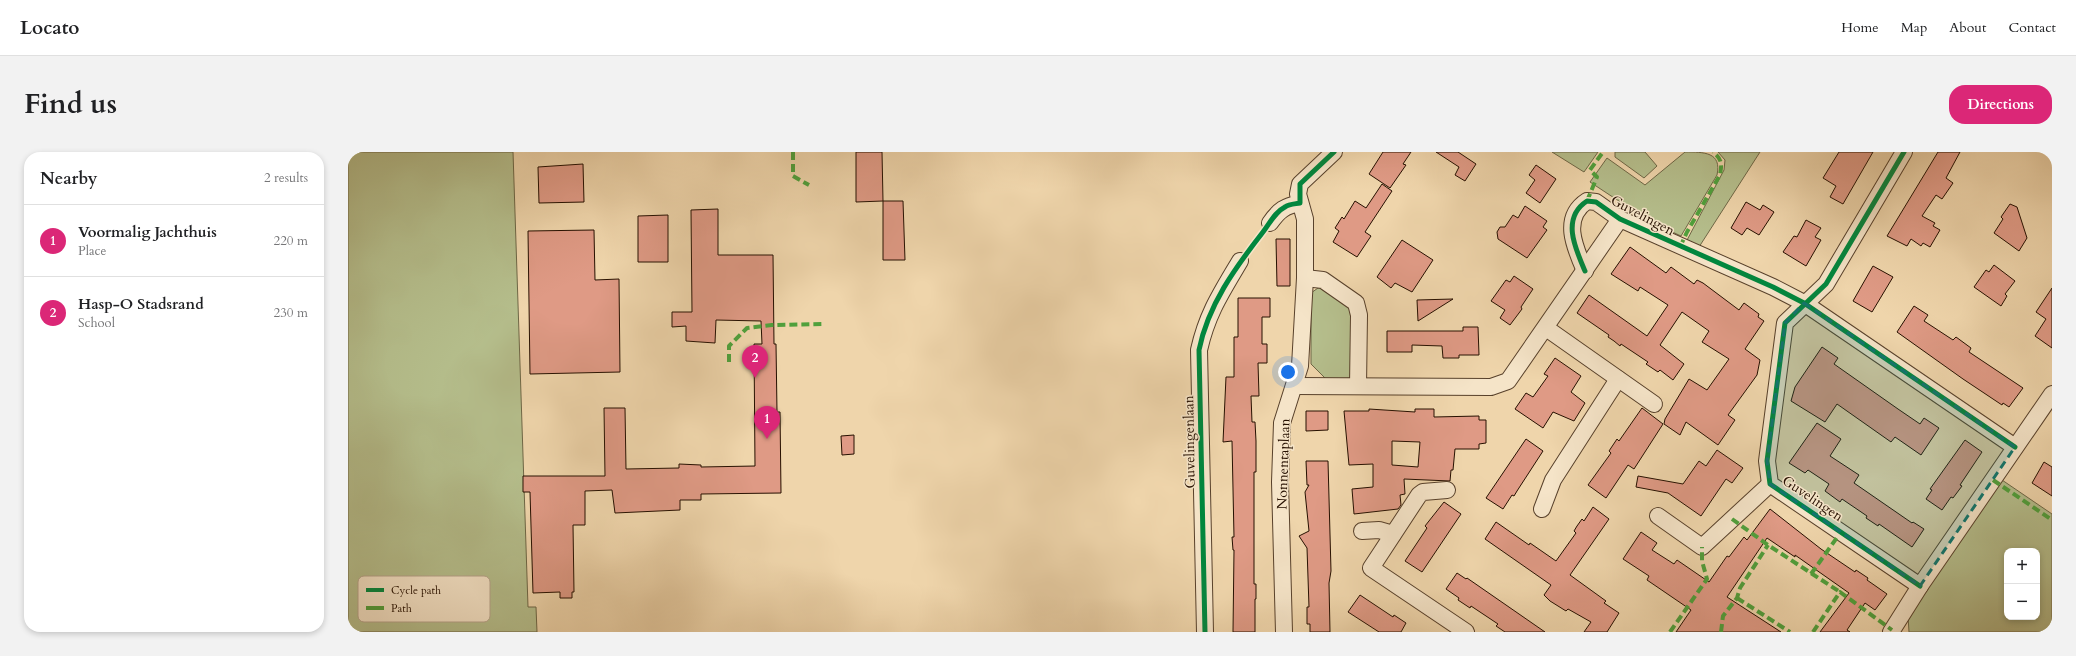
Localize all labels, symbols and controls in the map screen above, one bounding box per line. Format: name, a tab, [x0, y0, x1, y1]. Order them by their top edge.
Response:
text: Locato	[20, 15, 79, 41]
text: Home	[1841, 18, 1879, 37]
text: Map	[1901, 18, 1927, 37]
text: About	[1949, 18, 1986, 37]
text: Contact	[2008, 18, 2056, 37]
text: Find us	[24, 85, 117, 123]
button: Directions	[1949, 85, 2052, 124]
text: Nearby	[40, 167, 97, 190]
text: 2 results	[264, 169, 308, 187]
street label: Guvelingen	[1607, 191, 1678, 240]
text: Voormalig Jachthuis	[78, 222, 217, 242]
text: 1	[50, 232, 56, 250]
text: 220 m	[274, 232, 308, 250]
text: Place	[78, 242, 106, 260]
text: Hasp-O Stadsrand	[78, 294, 204, 314]
text: 2	[50, 304, 56, 322]
text: 230 m	[274, 304, 308, 322]
text: School	[78, 314, 115, 332]
pin: 2	[742, 345, 768, 378]
your location	[1278, 362, 1298, 382]
street label: Guvelingenlaan	[1179, 395, 1200, 489]
pin: 1	[754, 406, 780, 439]
street label: Nonnentaplaan	[1272, 418, 1295, 510]
street label: Guvelingen	[1778, 471, 1847, 526]
map controls	[2004, 548, 2040, 620]
button: +	[2004, 548, 2040, 584]
legend	[358, 576, 490, 622]
text: Cycle path	[391, 583, 441, 598]
button: −	[2004, 584, 2040, 620]
text: Path	[391, 601, 412, 616]

